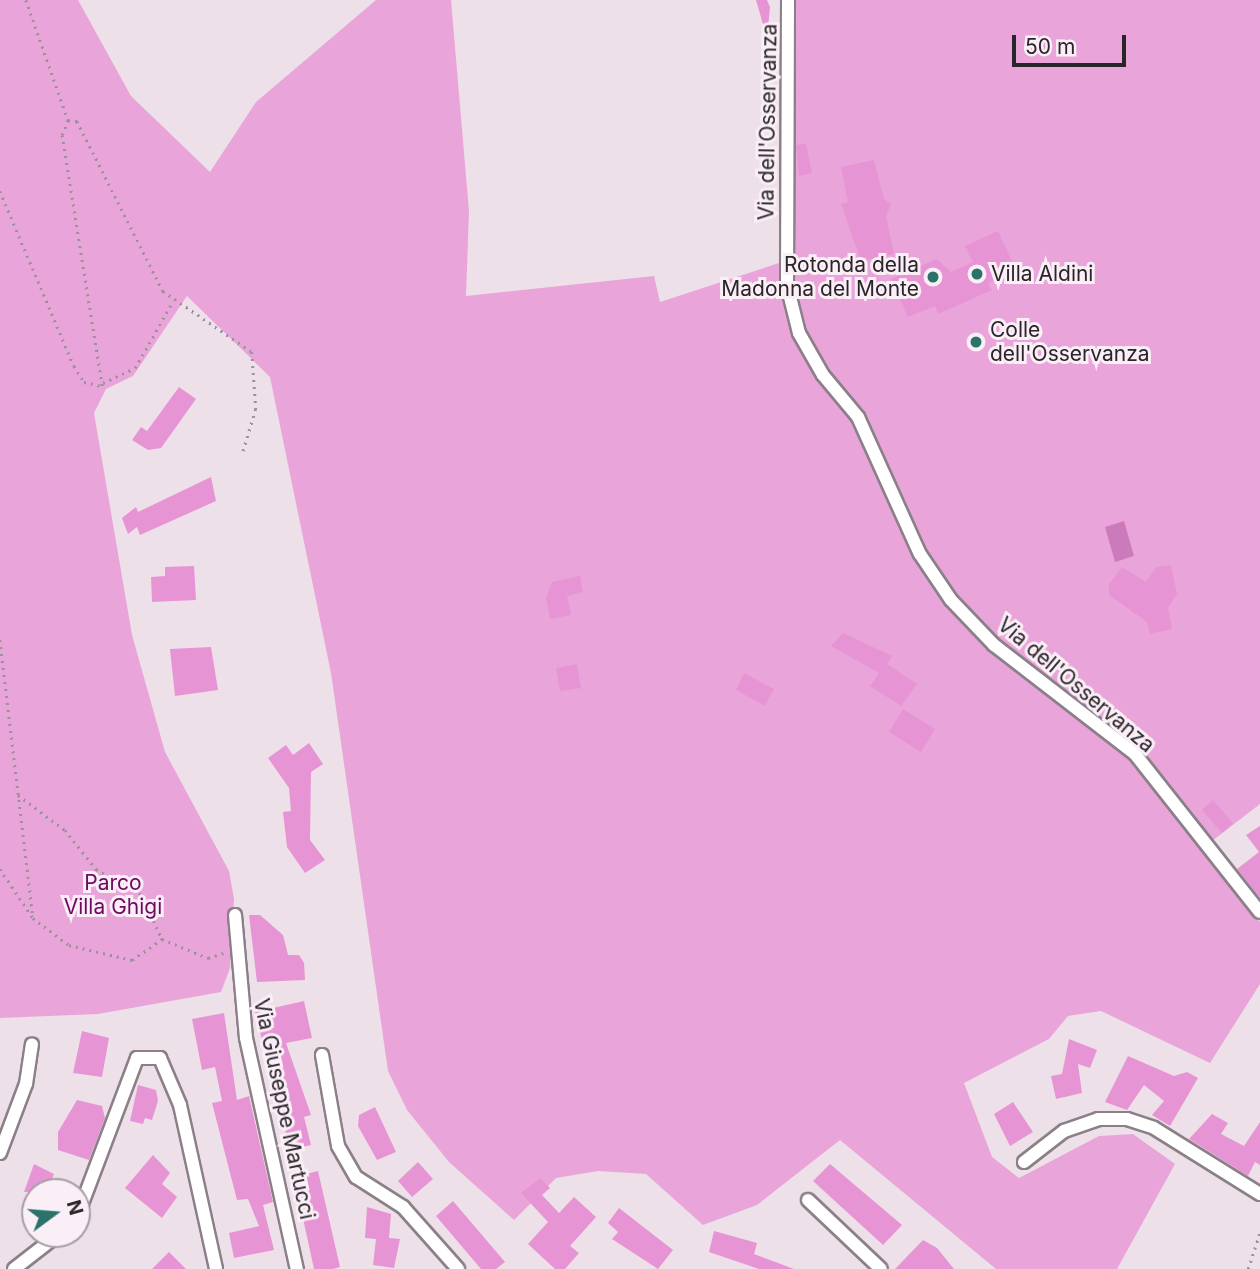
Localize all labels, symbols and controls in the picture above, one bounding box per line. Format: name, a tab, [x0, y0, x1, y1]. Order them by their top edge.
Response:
scale bar	[1015, 21, 1129, 65]
street label: Via dell'Osservanza	[754, 23, 782, 221]
text: 50 m	[1025, 34, 1075, 59]
place label: Rotonda della Madonna del Monte	[721, 252, 919, 302]
place label: Villa Aldini	[991, 261, 1093, 287]
marker: Villa Aldini	[969, 266, 985, 282]
marker: Rotonda della Madonna del Monte	[925, 269, 941, 285]
place label: Colle dell'Osservanza	[990, 317, 1150, 367]
marker: Colle dell'Osservanza	[968, 334, 984, 350]
street label: Via dell'Osservanza	[993, 612, 1159, 758]
park label: Parco Villa Ghigi	[64, 870, 162, 920]
street label: Via Giuseppe Martucci	[248, 996, 320, 1222]
north arrow	[21, 1178, 91, 1248]
text: N	[62, 1197, 88, 1218]

